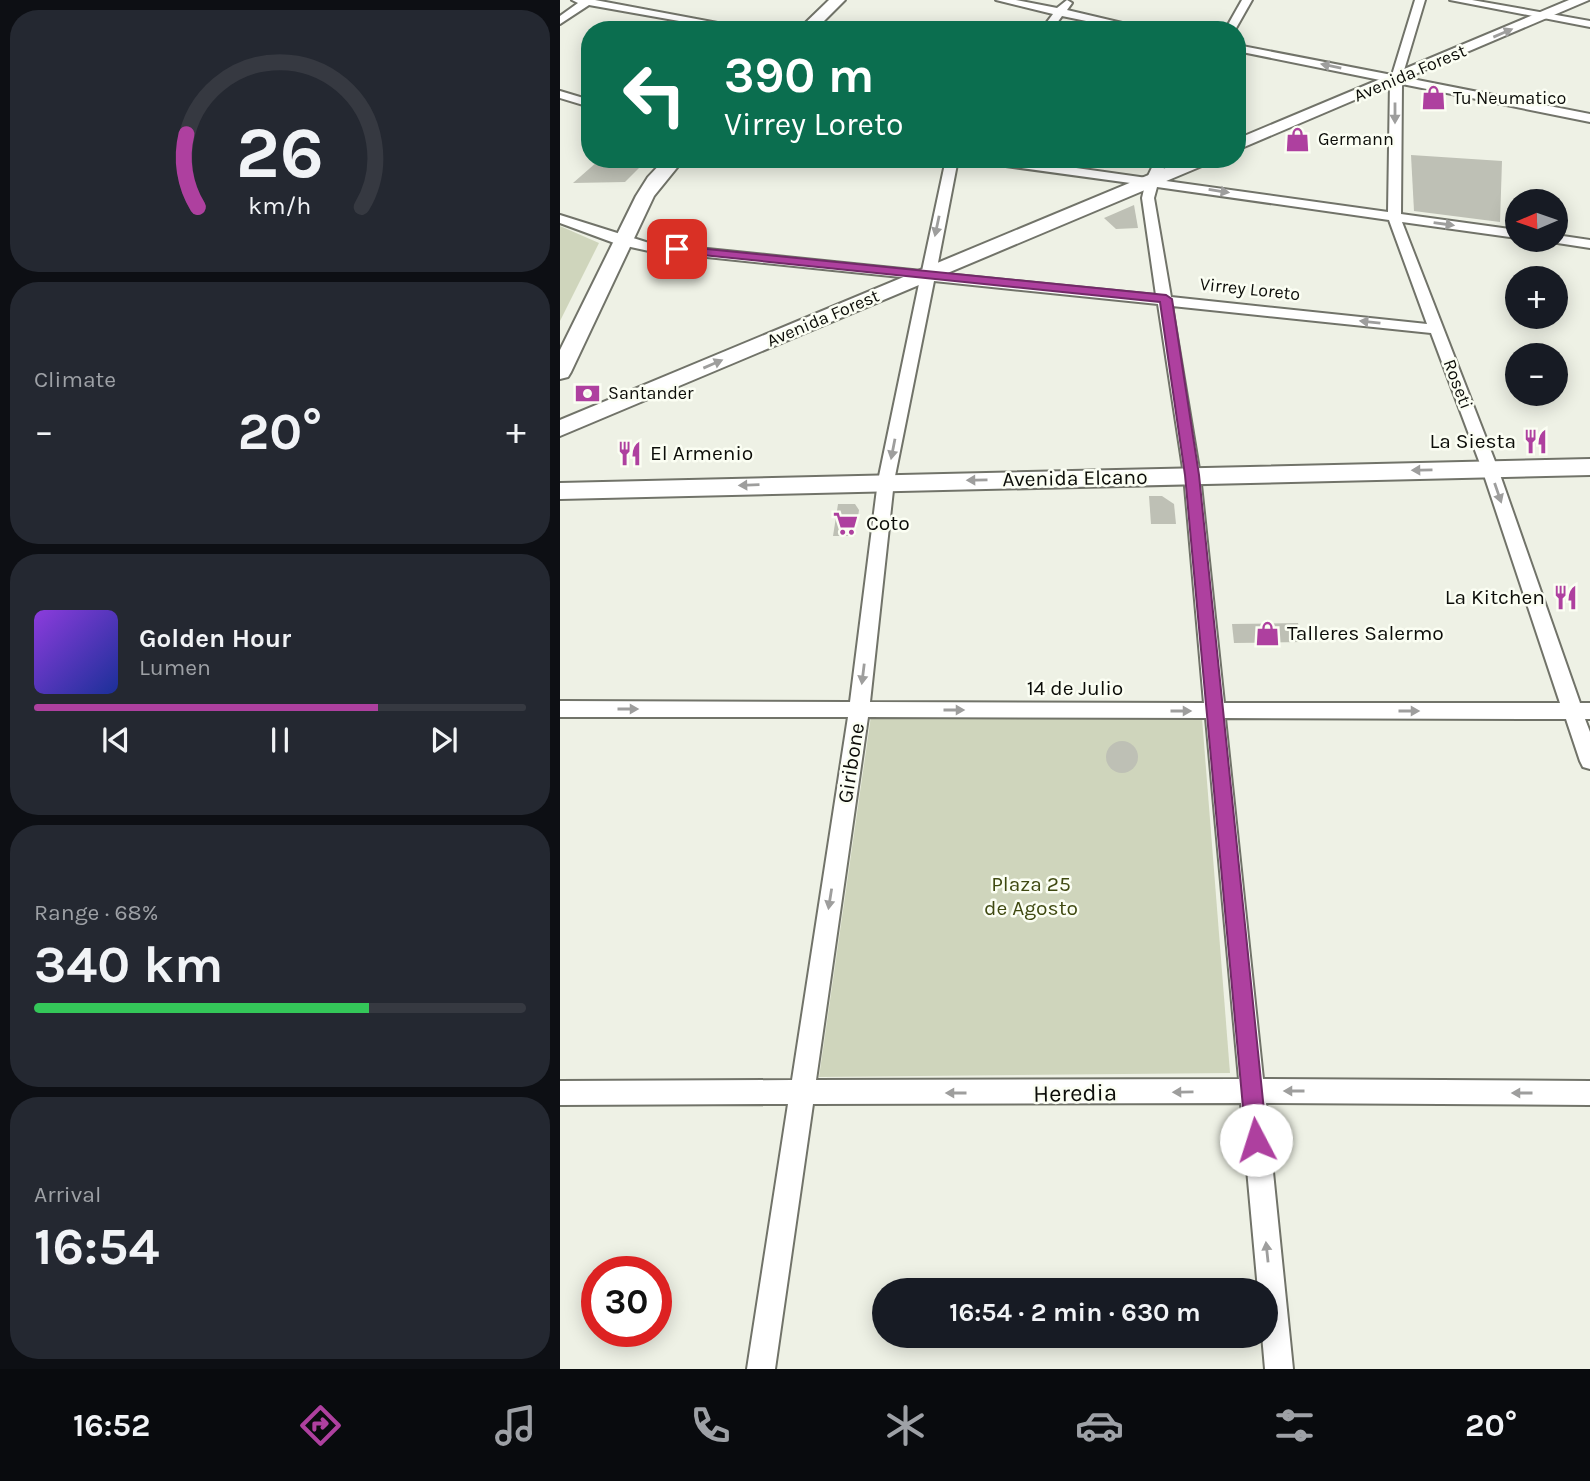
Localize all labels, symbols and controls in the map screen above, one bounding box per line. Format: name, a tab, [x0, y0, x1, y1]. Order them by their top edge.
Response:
one-way arrow	[1493, 27, 1514, 38]
street label: Avenida Forest	[1350, 39, 1470, 107]
text: 390 m	[724, 47, 874, 104]
icon: left	[609, 49, 700, 140]
one-way arrow	[1320, 60, 1342, 71]
shop icon: Tu Neumatico	[1419, 84, 1447, 112]
place label: Tu Neumatico	[1453, 87, 1566, 109]
one-way arrow	[1389, 103, 1401, 125]
text: Virrey Loreto	[724, 106, 904, 143]
text: 26	[236, 110, 324, 195]
shop icon: Germann	[1284, 125, 1312, 153]
place label: Germann	[1318, 128, 1394, 150]
one-way arrow	[1208, 186, 1230, 197]
north arrow	[1505, 189, 1568, 252]
map controls	[1505, 189, 1568, 406]
text: km/h	[248, 191, 312, 220]
one-way arrow	[932, 215, 943, 237]
pin	[647, 219, 707, 279]
one-way arrow	[1433, 219, 1455, 230]
icon: arrive	[658, 230, 696, 268]
button: +	[1505, 266, 1568, 329]
street label: Virrey Loreto	[1199, 273, 1301, 305]
street label: Avenida Forest	[763, 284, 883, 352]
one-way arrow	[1359, 316, 1381, 327]
button: −	[1505, 343, 1568, 406]
street label: Roseti	[1438, 356, 1478, 412]
one-way arrow	[703, 359, 724, 370]
text: Climate	[34, 366, 116, 393]
bank icon: Santander	[574, 379, 602, 407]
place label: Santander	[608, 382, 694, 404]
text: 20°	[238, 401, 322, 462]
text: −	[34, 409, 54, 454]
text: +	[506, 409, 526, 454]
restaurant icon: La Siesta	[1522, 427, 1550, 455]
place label: La Siesta	[1429, 429, 1516, 453]
one-way arrow	[887, 438, 898, 460]
restaurant icon: El Armenio	[616, 439, 644, 467]
place label: El Armenio	[650, 441, 753, 465]
street label: Avenida Elcano	[1002, 465, 1148, 491]
one-way arrow	[1411, 465, 1433, 476]
one-way arrow	[965, 474, 987, 485]
one-way arrow	[738, 480, 760, 491]
one-way arrow	[1493, 483, 1504, 504]
supermarket icon: Coto	[832, 509, 860, 537]
place label: Coto	[866, 511, 910, 535]
restaurant icon: La Kitchen	[1551, 583, 1579, 611]
place label: La Kitchen	[1445, 585, 1545, 609]
shop icon: Talleres Salermo	[1253, 619, 1281, 647]
place label: Talleres Salermo	[1287, 621, 1444, 645]
text: Golden Hour	[139, 623, 291, 654]
text: Lumen	[139, 654, 211, 681]
one-way arrow	[857, 664, 868, 686]
street label: 14 de Julio	[1027, 676, 1123, 700]
one-way arrow	[617, 703, 639, 715]
one-way arrow	[943, 704, 965, 716]
one-way arrow	[1170, 705, 1192, 717]
one-way arrow	[1398, 705, 1420, 717]
icon: previous	[97, 721, 135, 759]
icon: pause	[261, 721, 299, 759]
icon: next	[425, 721, 463, 759]
street label: Giribone	[833, 721, 869, 805]
park label: Plaza 25 de Agosto	[984, 872, 1078, 920]
one-way arrow	[824, 889, 835, 911]
text: Range · 68%	[34, 899, 158, 926]
text: 340 km	[34, 934, 223, 995]
street label: Heredia	[1033, 1078, 1117, 1108]
one-way arrow	[1283, 1085, 1305, 1097]
one-way arrow	[1172, 1086, 1194, 1097]
one-way arrow	[945, 1087, 967, 1099]
one-way arrow	[1511, 1087, 1533, 1099]
position arrow	[1219, 1103, 1293, 1177]
text: Arrival	[34, 1181, 101, 1208]
text: 16:54	[34, 1216, 159, 1277]
one-way arrow	[1261, 1241, 1272, 1263]
speed limit sign: 30	[581, 1256, 672, 1347]
text: 16:54 · 2 min · 630 m	[949, 1297, 1201, 1328]
icon: directions	[296, 1401, 345, 1450]
icon: music	[491, 1401, 540, 1450]
icon: phone	[686, 1401, 735, 1450]
icon: climate	[881, 1401, 930, 1450]
icon: car	[1075, 1401, 1124, 1450]
icon: filters	[1270, 1401, 1319, 1450]
text: 16:52	[73, 1407, 150, 1444]
text: 20°	[1465, 1407, 1517, 1444]

